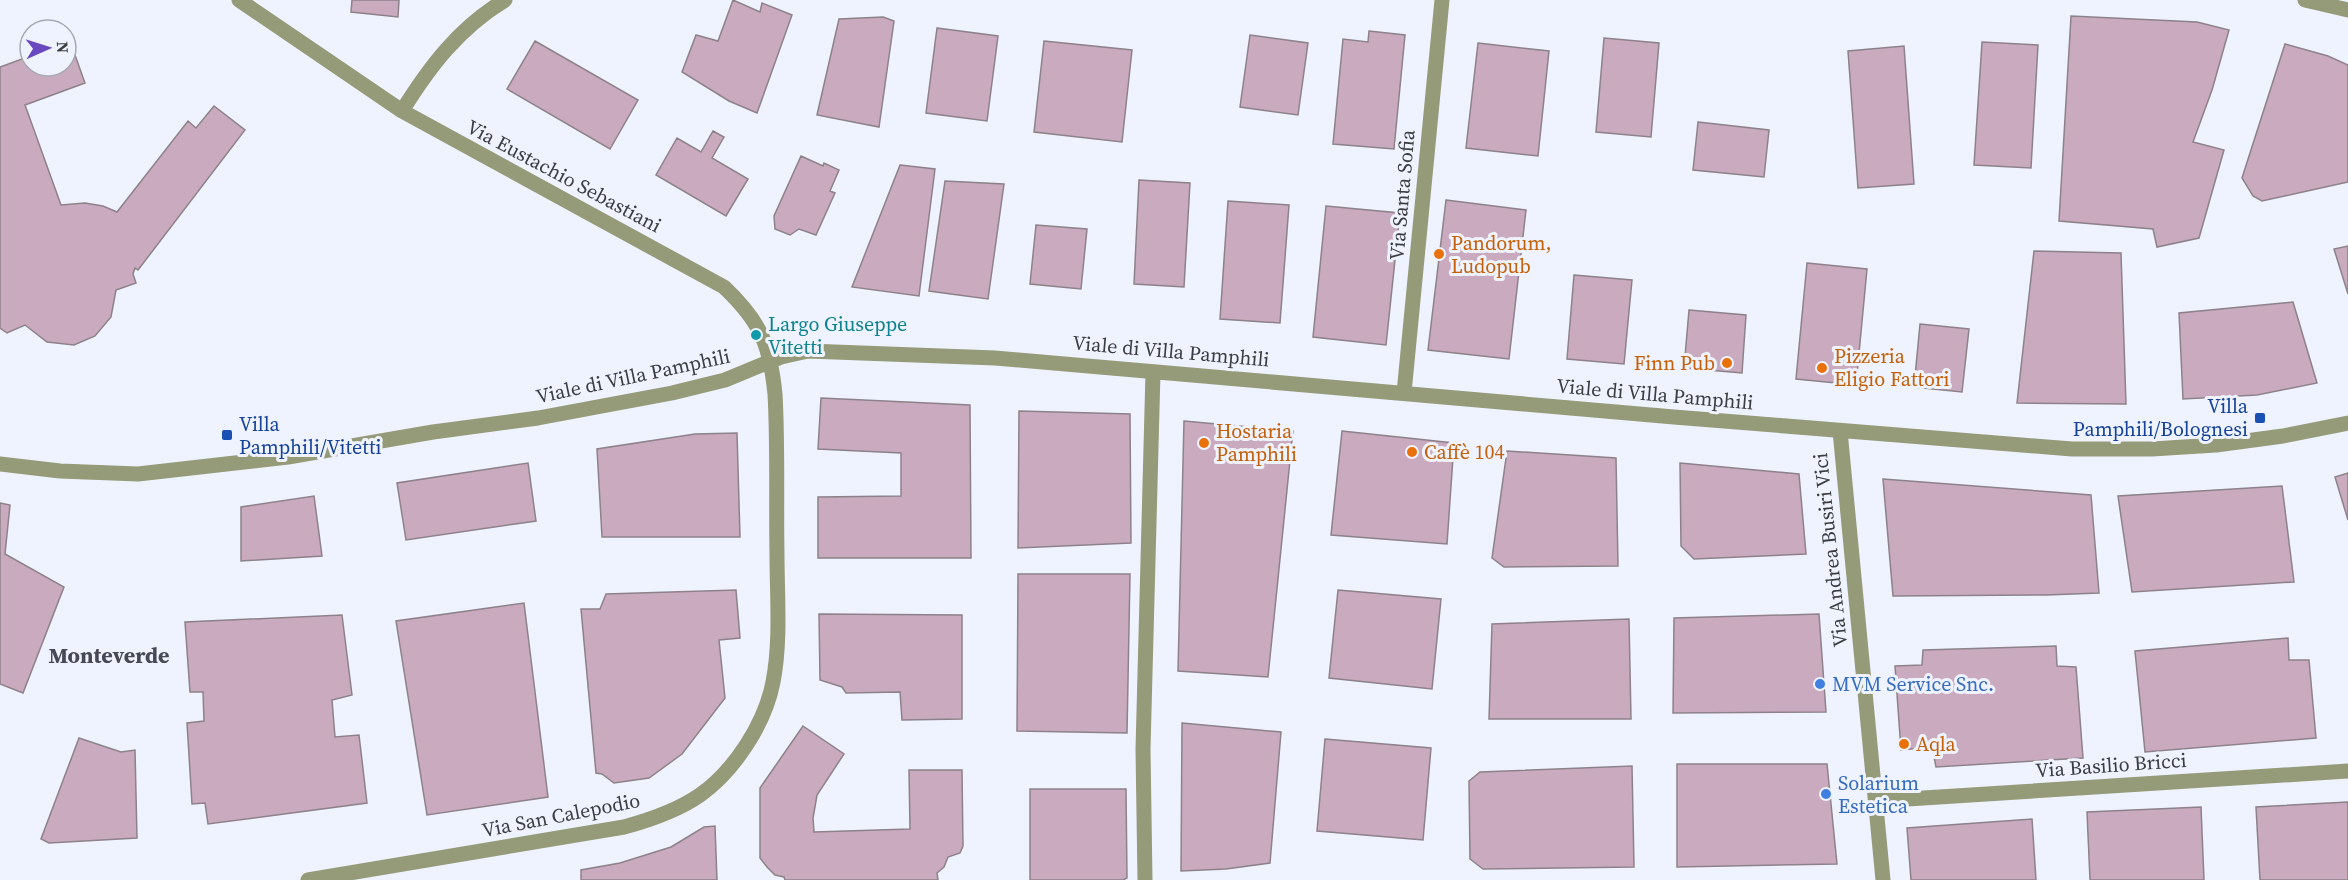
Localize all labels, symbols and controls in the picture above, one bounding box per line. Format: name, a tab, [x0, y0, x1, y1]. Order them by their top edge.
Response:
north arrow	[18, 18, 78, 78]
text: N	[52, 41, 74, 54]
street label: Via Eustachio Sebastiani	[462, 113, 666, 239]
street label: Via Santa Sofia	[1382, 128, 1422, 261]
place label: Pandorum, Ludopub	[1451, 229, 1551, 280]
marker: Pandorum, Ludopub	[1432, 247, 1446, 261]
place label: Largo Giuseppe Vitetti	[768, 310, 907, 361]
marker: Largo Giuseppe Vitetti	[749, 328, 763, 342]
street label: Viale di Villa Pamphili	[1071, 328, 1271, 374]
street label: Viale di Villa Pamphili	[533, 342, 733, 410]
place label: Pizzeria Eligio Fattori	[1834, 342, 1949, 393]
place label: Finn Pub	[1634, 349, 1715, 377]
marker: Finn Pub	[1720, 356, 1734, 370]
marker: Pizzeria Eligio Fattori	[1815, 361, 1829, 375]
street label: Viale di Villa Pamphili	[1555, 371, 1755, 417]
place label: Villa Pamphili/Bolognesi	[2073, 392, 2249, 443]
place label: Villa Pamphili/Vitetti	[239, 410, 381, 461]
marker: Villa Pamphili/Bolognesi	[2253, 411, 2267, 425]
place label: Hostaria Pamphili	[1216, 417, 1297, 468]
marker: Villa Pamphili/Vitetti	[220, 428, 234, 442]
marker: Hostaria Pamphili	[1197, 436, 1211, 450]
place label: Caffè 104	[1424, 438, 1505, 466]
marker: Caffè 104	[1405, 445, 1419, 459]
street label: Via Andrea Busiri Vici	[1806, 452, 1854, 648]
district label: Monteverde	[48, 640, 170, 670]
place label: MVM Service Snc.	[1832, 670, 1994, 698]
marker: MVM Service Snc.	[1813, 677, 1827, 691]
place label: Aqla	[1916, 730, 1957, 758]
marker: Aqla	[1897, 737, 1911, 751]
street label: Via Basilio Bricci	[2035, 746, 2187, 784]
place label: Solarium Estetica	[1838, 769, 1919, 820]
street label: Via San Calepodio	[480, 786, 642, 844]
marker: Solarium Estetica	[1819, 787, 1833, 801]

